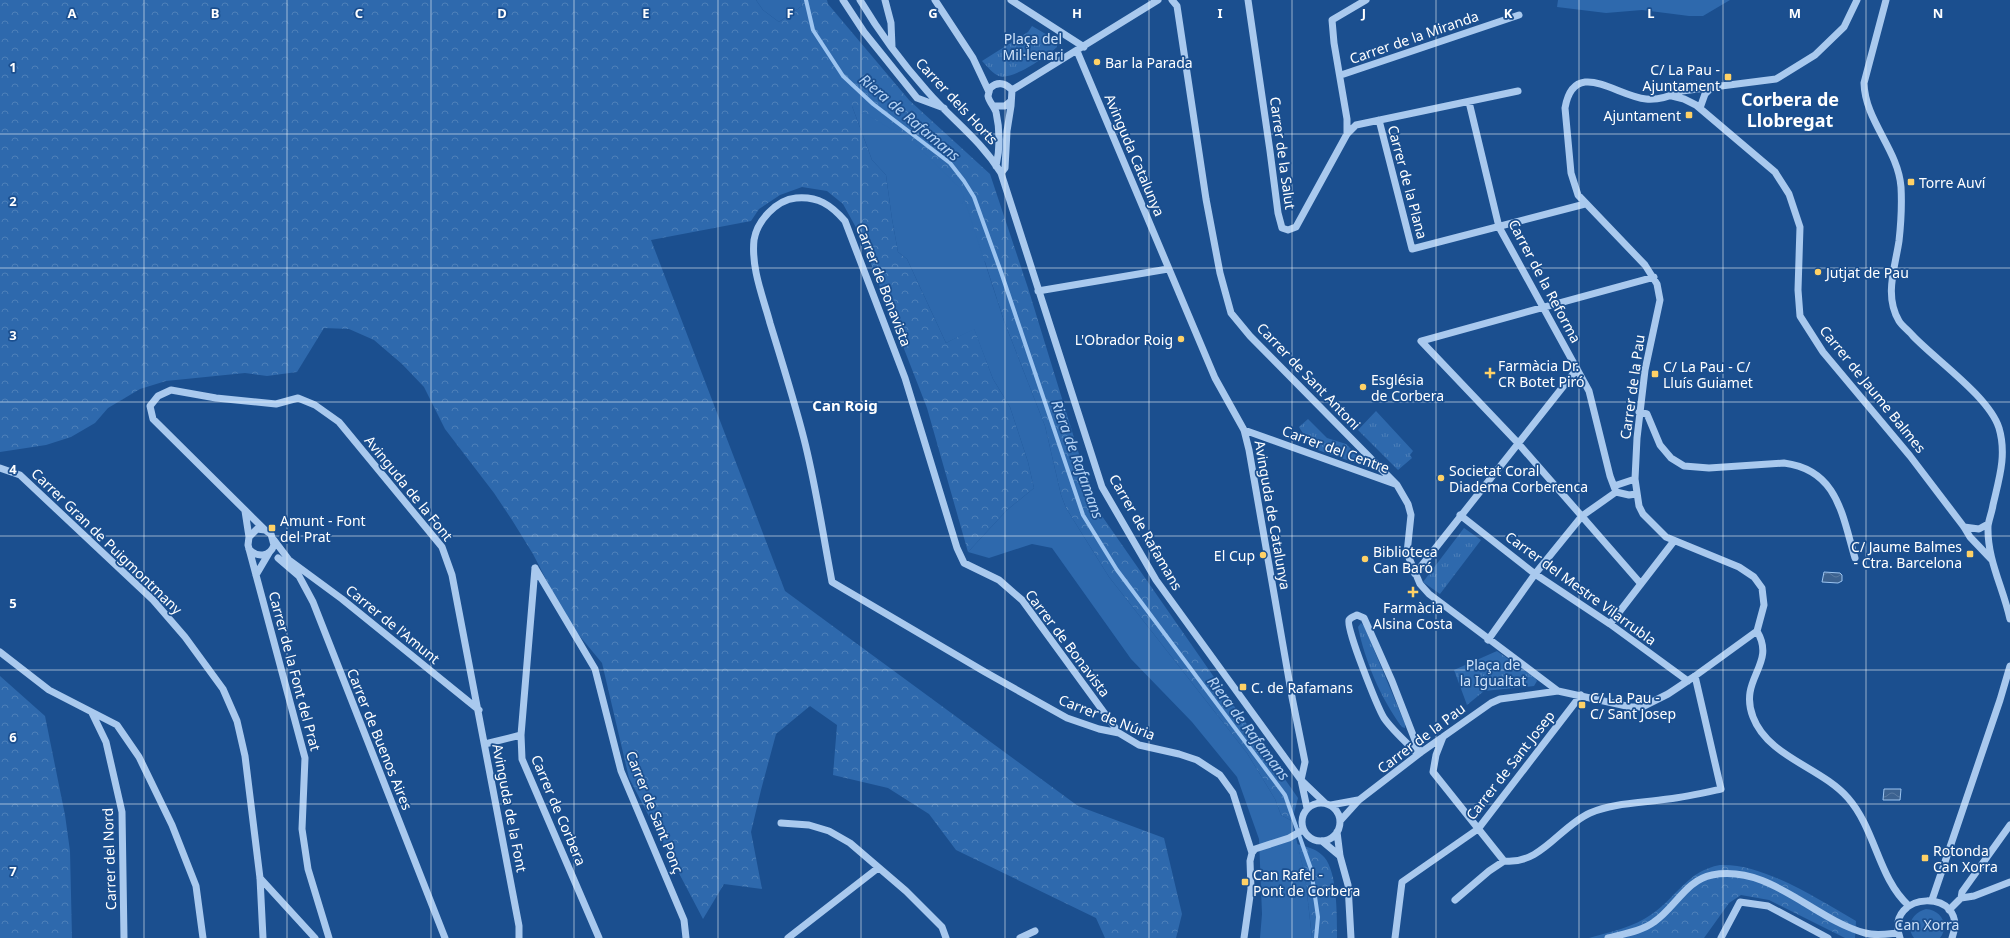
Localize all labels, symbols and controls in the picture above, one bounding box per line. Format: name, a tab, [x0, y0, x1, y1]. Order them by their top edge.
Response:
text: A	[68, 4, 77, 22]
text: B	[211, 4, 219, 22]
text: C	[355, 4, 363, 22]
text: D	[497, 4, 507, 22]
text: E	[642, 4, 650, 22]
text: F	[786, 4, 794, 22]
text: G	[928, 4, 938, 22]
text: H	[1072, 4, 1082, 22]
text: I	[1217, 4, 1223, 22]
text: J	[1361, 4, 1366, 22]
text: K	[1504, 4, 1513, 22]
text: L	[1647, 4, 1655, 22]
text: M	[1789, 4, 1801, 22]
text: N	[1933, 4, 1943, 22]
street label: Carrer de la Miranda	[1347, 6, 1481, 68]
park label: Plaça del Mil·lenari	[1002, 29, 1064, 64]
place label: Bar la Parada	[1105, 53, 1193, 72]
street label: Carrer dels Horts	[912, 54, 1002, 149]
marker: Bar la Parada	[1092, 57, 1102, 67]
text: 1	[9, 58, 17, 76]
place label: C/ La Pau - Ajuntament	[1643, 60, 1720, 95]
water label: Riera de Rafamans	[856, 69, 965, 165]
marker: C/ La Pau - Ajuntament	[1723, 72, 1733, 82]
district label: Corbera de Llobregat	[1741, 87, 1839, 132]
street label: Avinguda Catalunya	[1101, 91, 1169, 219]
street label: Carrer de la Salut	[1266, 96, 1300, 210]
place label: Ajuntament	[1604, 106, 1681, 125]
marker: Ajuntament	[1684, 110, 1694, 120]
street label: Carrer de la Plana	[1384, 123, 1432, 241]
place label: Torre Auví	[1919, 173, 1986, 192]
marker: Torre Auví	[1906, 177, 1916, 187]
text: 2	[9, 192, 17, 210]
street label: Carrer de la Reforma	[1504, 216, 1586, 346]
street label: Carrer de Bonavista	[852, 221, 916, 349]
place label: Jutjat de Pau	[1824, 263, 1909, 282]
marker: Jutjat de Pau	[1813, 267, 1823, 277]
street label: Carrer de Sant Antoni	[1253, 318, 1365, 434]
street label: Carrer de Jaume Balmes	[1816, 321, 1930, 457]
text: 3	[9, 326, 17, 344]
place label: L'Obrador Roig	[1075, 330, 1173, 349]
street label: Carrer de la Pau	[1615, 333, 1649, 441]
marker: L'Obrador Roig	[1176, 334, 1186, 344]
place label: Farmàcia Dr. CR Botet Piró	[1498, 356, 1584, 391]
place label: C/ La Pau - C/ Lluís Guiamet	[1663, 357, 1753, 392]
marker: Farmàcia Dr. CR Botet Piró	[1485, 368, 1495, 378]
marker: C/ La Pau - C/ Lluís Guiamet	[1650, 369, 1660, 379]
place label: Església de Corbera	[1371, 370, 1444, 405]
marker: Església de Corbera	[1358, 382, 1368, 392]
district label: Can Roig	[812, 395, 878, 415]
water label: Riera de Rafamans	[1047, 397, 1109, 522]
street label: Carrer del Centre	[1280, 421, 1392, 477]
street label: Avinguda de la Font	[361, 431, 457, 545]
street label: Avinguda de Catalunya	[1251, 439, 1295, 591]
text: 4	[9, 460, 17, 478]
place label: Societat Coral Diadema Corberenca	[1449, 461, 1588, 496]
street label: Carrer Gran de Puigmontmany	[28, 464, 187, 619]
street label: Carrer de Rafamans	[1105, 471, 1187, 594]
marker: Societat Coral Diadema Corberenca	[1436, 473, 1446, 483]
place label: Amunt - Font del Prat	[280, 511, 366, 546]
marker: Amunt - Font del Prat	[267, 523, 277, 533]
street label: Carrer del Mestre Vilarrubla	[1502, 527, 1660, 649]
place label: C/ Jaume Balmes - Ctra. Barcelona	[1851, 537, 1962, 572]
place label: Biblioteca Can Baró	[1373, 542, 1438, 577]
place label: El Cup	[1214, 546, 1255, 565]
marker: C/ Jaume Balmes - Ctra. Barcelona	[1965, 549, 1975, 559]
marker: El Cup	[1258, 550, 1268, 560]
marker: Biblioteca Can Baró	[1360, 554, 1370, 564]
street label: Carrer de l'Amunt	[342, 580, 444, 668]
street label: Carrer de Bonavista	[1021, 585, 1115, 701]
marker: Farmàcia Alsina Costa	[1408, 587, 1418, 597]
street label: Carrer de la Font del Prat	[265, 589, 325, 753]
text: 5	[9, 594, 17, 612]
place label: Farmàcia Alsina Costa	[1373, 598, 1453, 633]
park label: Plaça de la Igualtat	[1460, 655, 1526, 690]
street label: Carrer de Buenos Aires	[343, 665, 417, 813]
water label: Riera de Rafamans	[1203, 672, 1295, 784]
place label: C. de Rafamans	[1251, 678, 1353, 697]
marker: C. de Rafamans	[1238, 682, 1248, 692]
place label: C/ La Pau - C/ Sant Josep	[1590, 688, 1676, 723]
street label: Carrer de Núria	[1056, 690, 1158, 744]
street label: Carrer de la Pau	[1373, 699, 1469, 777]
marker: C/ La Pau - C/ Sant Josep	[1577, 700, 1587, 710]
street label: Carrer de Sant Josep	[1461, 706, 1559, 824]
text: 6	[9, 728, 17, 746]
street label: Avinguda de la Font	[488, 742, 532, 874]
street label: Carrer de Sant Ponç	[622, 748, 688, 876]
street label: Carrer de Corbera	[527, 752, 591, 868]
street label: Carrer del Nord	[98, 808, 120, 910]
place label: Rotonda Can Xorra	[1933, 841, 1998, 876]
marker: Rotonda Can Xorra	[1920, 853, 1930, 863]
text: 7	[9, 862, 17, 880]
place label: Can Rafel - Pont de Corbera	[1253, 865, 1360, 900]
marker: Can Rafel - Pont de Corbera	[1240, 877, 1250, 887]
park label: Can Xorra	[1895, 915, 1959, 934]

